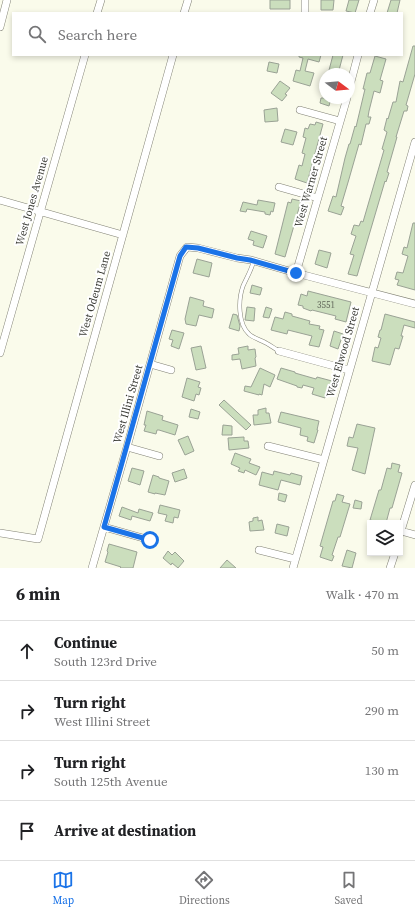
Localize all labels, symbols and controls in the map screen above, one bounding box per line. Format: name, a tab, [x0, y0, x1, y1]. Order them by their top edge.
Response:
search box	[12, 12, 403, 56]
icon: search	[26, 23, 48, 45]
text: Search here	[58, 24, 137, 45]
north arrow	[319, 68, 355, 104]
street label: West Warner Street	[291, 134, 331, 229]
street label: West Jones Avenue	[12, 154, 52, 247]
street label: West Odeum Lane	[75, 249, 115, 339]
route end	[287, 264, 305, 282]
house number: 3551	[317, 299, 335, 311]
street label: West Elwood Street	[323, 305, 363, 399]
street label: West Illini Street	[110, 363, 147, 445]
map controls	[367, 520, 403, 556]
button: layers	[367, 520, 403, 556]
route start	[141, 531, 159, 549]
text: 6 min	[16, 582, 60, 606]
text: Walk · 470 m	[326, 586, 399, 603]
text: Continue	[54, 632, 117, 653]
icon: ahead	[16, 640, 38, 662]
text: 50 m	[371, 642, 399, 659]
text: South 123rd Drive	[54, 653, 157, 670]
text: Turn right	[54, 692, 126, 713]
icon: right	[16, 700, 38, 722]
text: 290 m	[365, 702, 399, 719]
text: West Illini Street	[54, 713, 150, 730]
text: Turn right	[54, 752, 126, 773]
icon: right	[16, 760, 38, 782]
text: 130 m	[365, 762, 399, 779]
text: South 125th Avenue	[54, 773, 168, 790]
icon: arrive	[16, 820, 38, 842]
text: Arrive at destination	[54, 820, 196, 841]
tab: Map	[52, 869, 74, 908]
tab: Directions	[179, 869, 230, 908]
tab: Saved	[334, 869, 363, 908]

